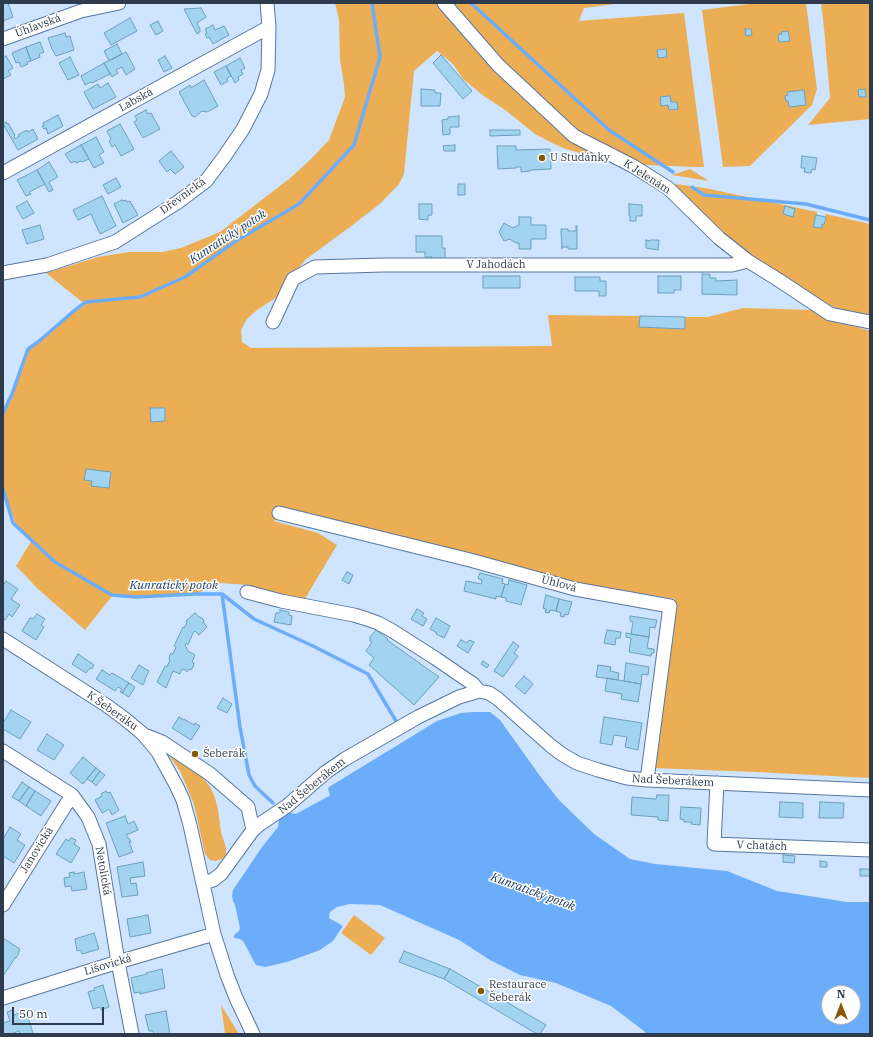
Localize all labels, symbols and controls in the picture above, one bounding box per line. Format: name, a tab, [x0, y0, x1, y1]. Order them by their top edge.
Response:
street label: Úhlavská	[13, 12, 63, 40]
street label: Labská	[117, 85, 155, 115]
place label: U Studánky	[550, 151, 610, 165]
marker: U Studánky	[537, 153, 547, 163]
street label: K Jelenám	[621, 157, 673, 197]
street label: Dřevnická	[158, 175, 208, 217]
water label: Kunratický potok	[187, 207, 269, 267]
street label: V Jahodách	[466, 258, 526, 272]
street label: Úhlová	[540, 573, 578, 595]
water label: Kunratický potok	[130, 579, 218, 593]
street label: K Šeberáku	[84, 689, 140, 733]
place label: Šeberák	[203, 747, 245, 761]
marker: Šeberák	[190, 749, 200, 759]
street label: Nad Šeberákem	[276, 755, 348, 817]
street label: Nad Šeberákem	[632, 772, 714, 790]
street label: Janovická	[18, 825, 56, 875]
street label: V chatách	[736, 839, 788, 853]
street label: Netolická	[92, 846, 114, 896]
water label: Kunratický potok	[489, 870, 577, 914]
street label: Lišovická	[83, 952, 133, 978]
place label: Restaurace Šeberák	[489, 978, 546, 1004]
north arrow	[821, 985, 861, 1025]
marker: Restaurace Šeberák	[476, 986, 486, 996]
text: N	[837, 987, 845, 1001]
scale bar	[14, 999, 106, 1025]
text: 50 m	[19, 1006, 48, 1021]

